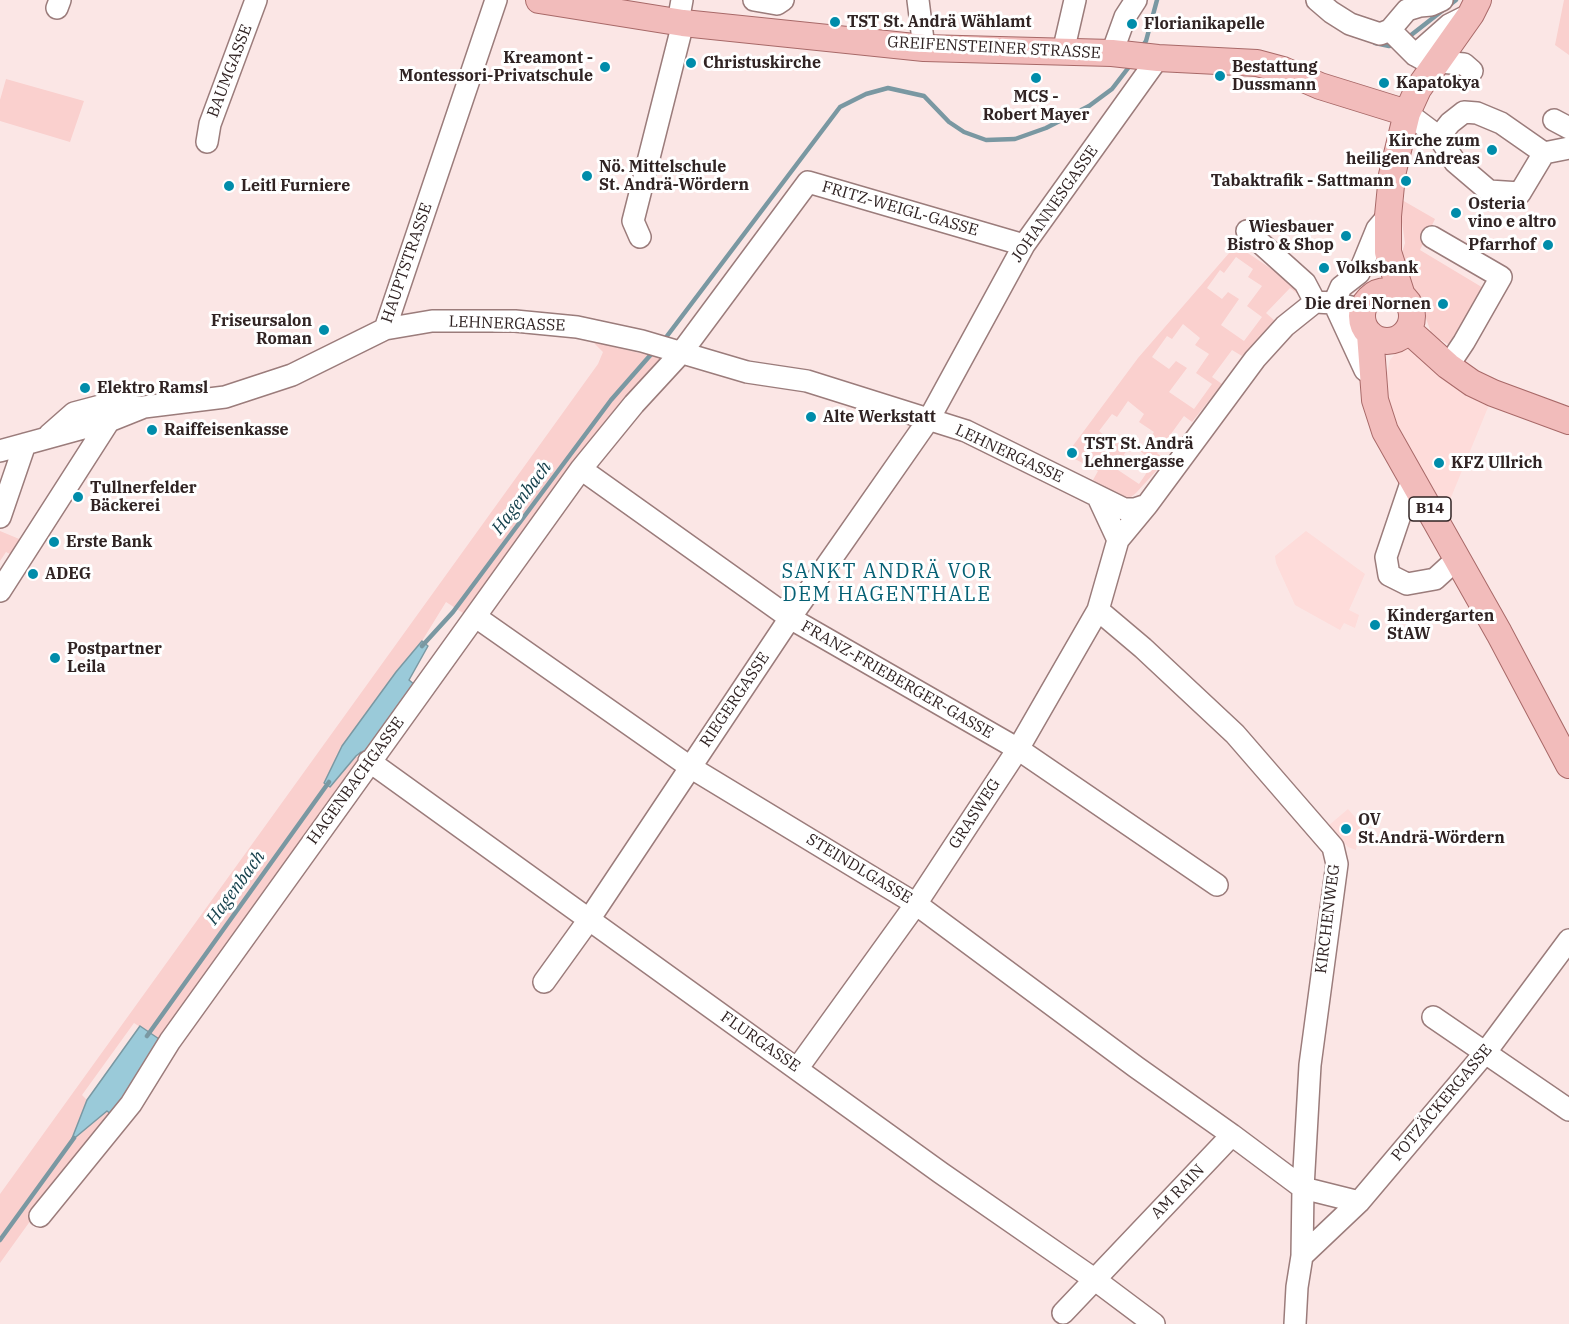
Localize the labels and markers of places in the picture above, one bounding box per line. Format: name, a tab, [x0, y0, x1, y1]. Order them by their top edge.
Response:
place label: TST St. Andrä Wählamt	[847, 12, 1032, 32]
place label: Florianikapelle	[1144, 14, 1265, 34]
marker: TST St. Andrä Wählamt	[828, 15, 842, 29]
marker: Florianikapelle	[1125, 17, 1139, 31]
place label: Kreamont - Montessori-Privatschule	[399, 48, 593, 86]
place label: Christuskirche	[703, 53, 821, 73]
marker: Christuskirche	[684, 56, 698, 70]
place label: Bestattung Dussmann	[1232, 57, 1318, 95]
marker: Kreamont - Montessori-Privatschule	[598, 60, 612, 74]
marker: Bestattung Dussmann	[1213, 69, 1227, 83]
marker: MCS - Robert Mayer	[1029, 71, 1043, 85]
place label: Kapatokya	[1396, 73, 1480, 93]
marker: Kapatokya	[1377, 76, 1391, 90]
place label: MCS - Robert Mayer	[983, 87, 1089, 125]
place label: Kirche zum heiligen Andreas	[1346, 131, 1480, 169]
marker: Kirche zum heiligen Andreas	[1485, 143, 1499, 157]
place label: Nö. Mittelschule St. Andrä-Wördern	[599, 157, 749, 195]
marker: Nö. Mittelschule St. Andrä-Wördern	[580, 169, 594, 183]
place label: Tabaktrafik - Sattmann	[1211, 171, 1394, 191]
marker: Tabaktrafik - Sattmann	[1399, 174, 1413, 188]
place label: Leitl Furniere	[241, 176, 350, 196]
marker: Leitl Furniere	[222, 179, 236, 193]
place label: Osteria vino e altro	[1468, 194, 1556, 232]
marker: Osteria vino e altro	[1449, 206, 1463, 220]
place label: Wiesbauer Bistro & Shop	[1227, 217, 1334, 255]
marker: Wiesbauer Bistro & Shop	[1339, 229, 1353, 243]
place label: Pfarrhof	[1468, 235, 1536, 255]
marker: Pfarrhof	[1541, 238, 1555, 252]
place label: Volksbank	[1336, 258, 1418, 278]
marker: Volksbank	[1317, 261, 1331, 275]
place label: Die drei Nornen	[1305, 294, 1431, 314]
marker: Die drei Nornen	[1436, 297, 1450, 311]
place label: Friseursalon Roman	[211, 311, 312, 349]
marker: Friseursalon Roman	[317, 323, 331, 337]
place label: Elektro Ramsl	[97, 378, 208, 398]
marker: Elektro Ramsl	[78, 381, 92, 395]
place label: Alte Werkstatt	[823, 407, 936, 427]
marker: Alte Werkstatt	[804, 410, 818, 424]
place label: Raiffeisenkasse	[164, 420, 289, 440]
marker: Raiffeisenkasse	[145, 423, 159, 437]
place label: TST St. Andrä Lehnergasse	[1084, 434, 1194, 472]
marker: TST St. Andrä Lehnergasse	[1065, 446, 1079, 460]
place label: KFZ Ullrich	[1451, 453, 1543, 473]
marker: KFZ Ullrich	[1432, 456, 1446, 470]
place label: Tullnerfelder Bäckerei	[90, 478, 197, 516]
marker: Tullnerfelder Bäckerei	[71, 490, 85, 504]
place label: Erste Bank	[66, 532, 152, 552]
marker: Erste Bank	[47, 535, 61, 549]
place label: ADEG	[45, 564, 91, 584]
marker: ADEG	[26, 567, 40, 581]
place label: Kindergarten StAW	[1387, 606, 1494, 644]
marker: Kindergarten StAW	[1368, 618, 1382, 632]
place label: Postpartner Leila	[67, 639, 162, 677]
marker: Postpartner Leila	[48, 651, 62, 665]
place label: OV St.Andrä-Wördern	[1358, 810, 1505, 848]
marker: OV St.Andrä-Wördern	[1339, 822, 1353, 836]

